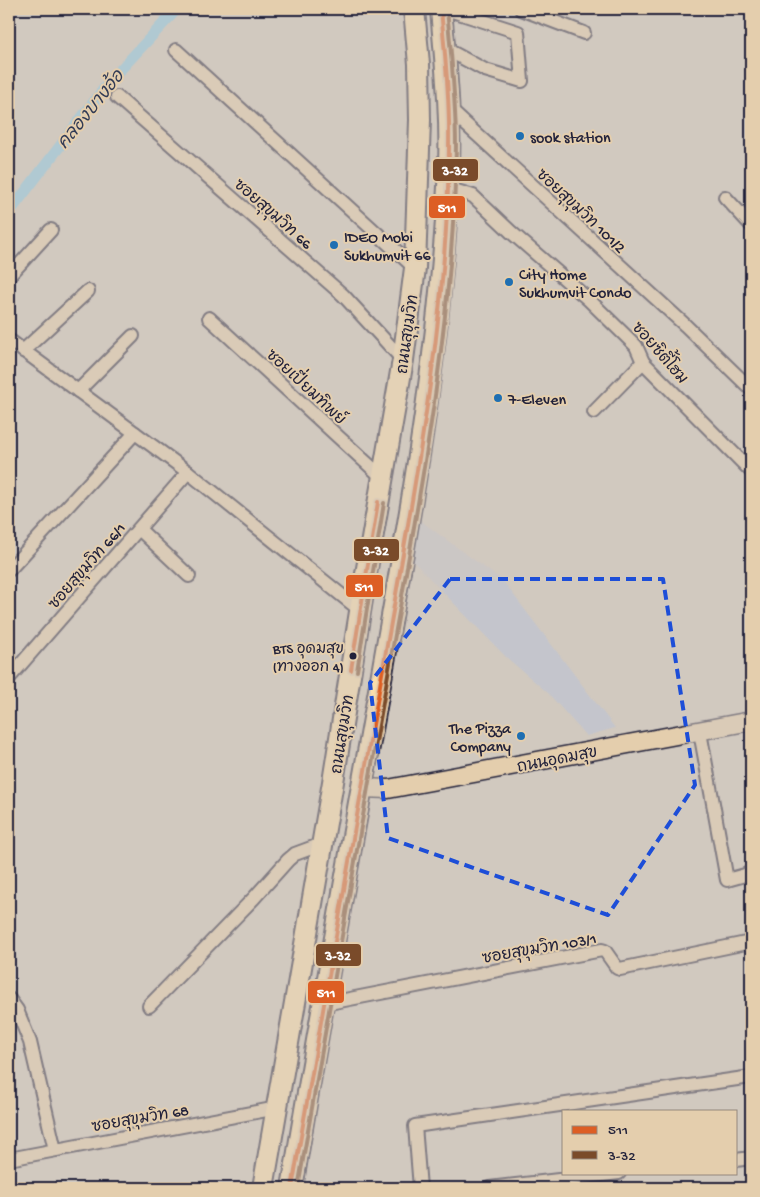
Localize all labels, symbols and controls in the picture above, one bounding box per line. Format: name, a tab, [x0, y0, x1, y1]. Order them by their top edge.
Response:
water label: คลองบางอ้อ	[51, 64, 131, 154]
marker: sook station	[514, 130, 526, 142]
place label: sook station	[530, 130, 611, 149]
line badge: 3-32	[432, 158, 479, 182]
street label: ซอยสุขุมวิท 101/2	[531, 163, 631, 259]
text: 3-32	[441, 164, 468, 181]
street label: ซอยสุขุมวิท 66	[229, 173, 318, 255]
line badge: 511	[428, 195, 466, 219]
text: 511	[438, 201, 457, 218]
place label: IDEO Mobi Sukhumvit 66	[344, 230, 431, 267]
marker: IDEO Mobi Sukhumvit 66	[328, 239, 340, 251]
place label: City Home Sukhumvit Condo	[519, 267, 632, 304]
marker: City Home Sukhumvit Condo	[503, 276, 515, 288]
street label: ถนนสุขุมวิท	[391, 293, 424, 375]
street label: ซอยซิตี้โฮม	[626, 313, 697, 389]
street label: ซอยเปี่ยมทิพย์	[261, 340, 355, 430]
marker: 7-Eleven	[492, 392, 504, 404]
place label: 7-Eleven	[507, 392, 566, 411]
street label: ซอยสุขุมวิท 66/1	[43, 518, 131, 614]
line badge: 3-32	[353, 538, 400, 562]
text: 3-32	[362, 544, 389, 561]
line badge: 511	[345, 574, 384, 598]
text: 511	[355, 580, 374, 597]
place label: BTS อุดมสุข (ทางออก 4)	[272, 641, 344, 677]
marker: BTS อุดมสุข (ทางออก 4)	[348, 651, 358, 661]
street label: ถนนสุขุมวิท	[325, 693, 360, 776]
place label: The Pizza Company	[448, 721, 512, 758]
marker: The Pizza Company	[515, 730, 527, 742]
street label: ถนนอุดมสุข	[516, 744, 600, 779]
street label: ซอยสุขุมวิท 103/1	[480, 927, 598, 970]
line badge: 3-32	[315, 943, 362, 967]
text: 3-32	[324, 949, 351, 966]
line badge: 511	[307, 980, 345, 1004]
text: 511	[317, 986, 336, 1003]
street label: ซอยสุขุมวิท 68	[90, 1099, 191, 1138]
legend	[562, 1110, 738, 1174]
text: 511	[608, 1122, 628, 1140]
text: 3-32	[607, 1148, 636, 1166]

